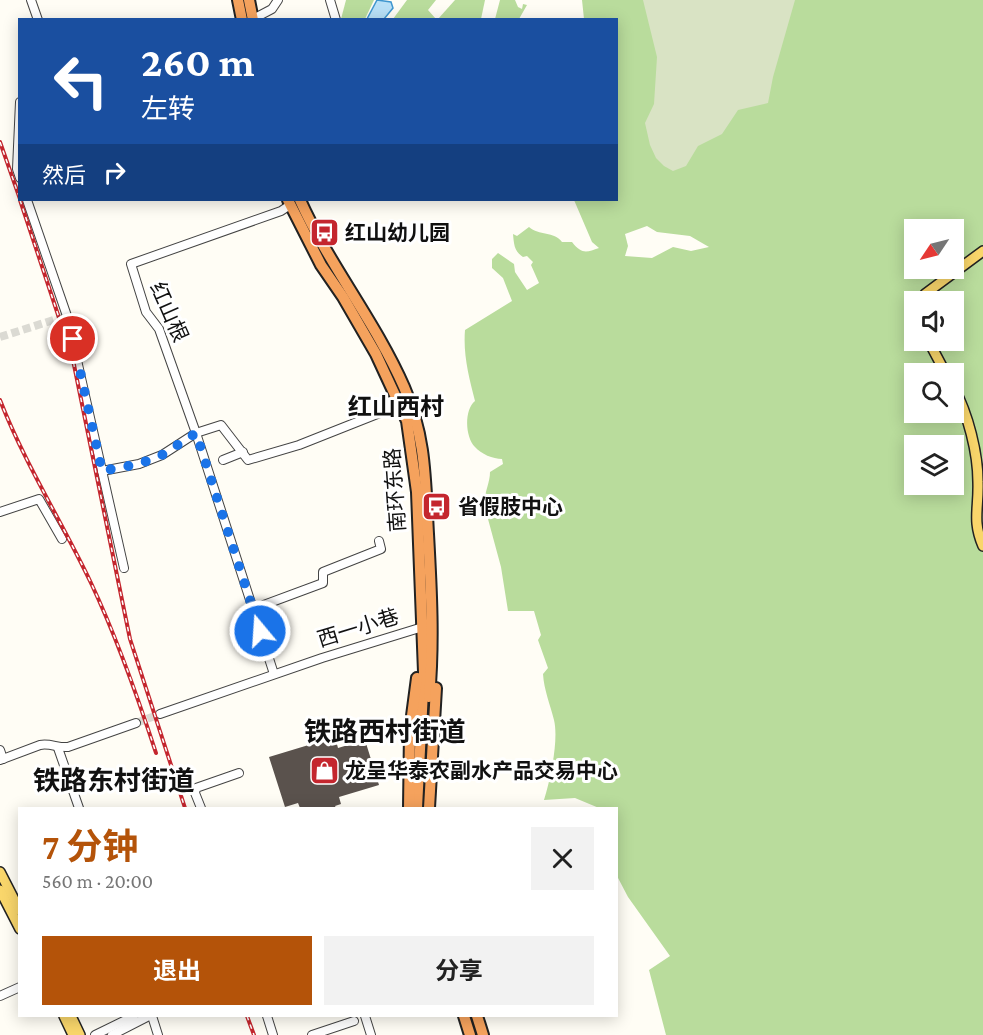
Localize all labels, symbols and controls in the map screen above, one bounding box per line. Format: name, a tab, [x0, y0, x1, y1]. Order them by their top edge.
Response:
text: 260 m	[141, 38, 255, 85]
icon: left	[42, 42, 120, 120]
text: 左转	[141, 94, 195, 124]
icon: right	[98, 156, 131, 189]
text: 然后	[42, 163, 86, 188]
bus stop icon: 红山幼儿园	[308, 217, 340, 249]
north arrow	[904, 219, 964, 279]
map controls	[904, 219, 964, 495]
place label: 红山幼儿园	[345, 221, 450, 245]
street label: 红山根	[145, 278, 193, 346]
button: sound	[904, 291, 964, 351]
pin	[47, 313, 98, 364]
icon: arrive	[56, 322, 89, 355]
button: search	[904, 363, 964, 423]
district label: 红山西村	[348, 393, 444, 420]
button: layers	[904, 435, 964, 495]
street label: 南环东路	[380, 447, 410, 533]
bus stop icon: 省假肢中心	[421, 491, 453, 523]
place label: 省假肢中心	[458, 495, 563, 519]
position arrow	[228, 599, 292, 663]
street label: 西一小巷	[314, 604, 402, 652]
district label: 铁路西村街道	[304, 717, 466, 747]
shop icon: 龙呈华泰农副水产品交易中心	[308, 755, 340, 787]
place label: 龙呈华泰农副水产品交易中心	[345, 759, 618, 783]
district label: 铁路东村街道	[33, 766, 195, 796]
text: 7 分钟	[42, 827, 138, 867]
button: close	[531, 827, 594, 890]
text: 560 m · 20:00	[42, 870, 153, 892]
button: 退出	[42, 936, 312, 1005]
button: 分享	[324, 936, 594, 1005]

